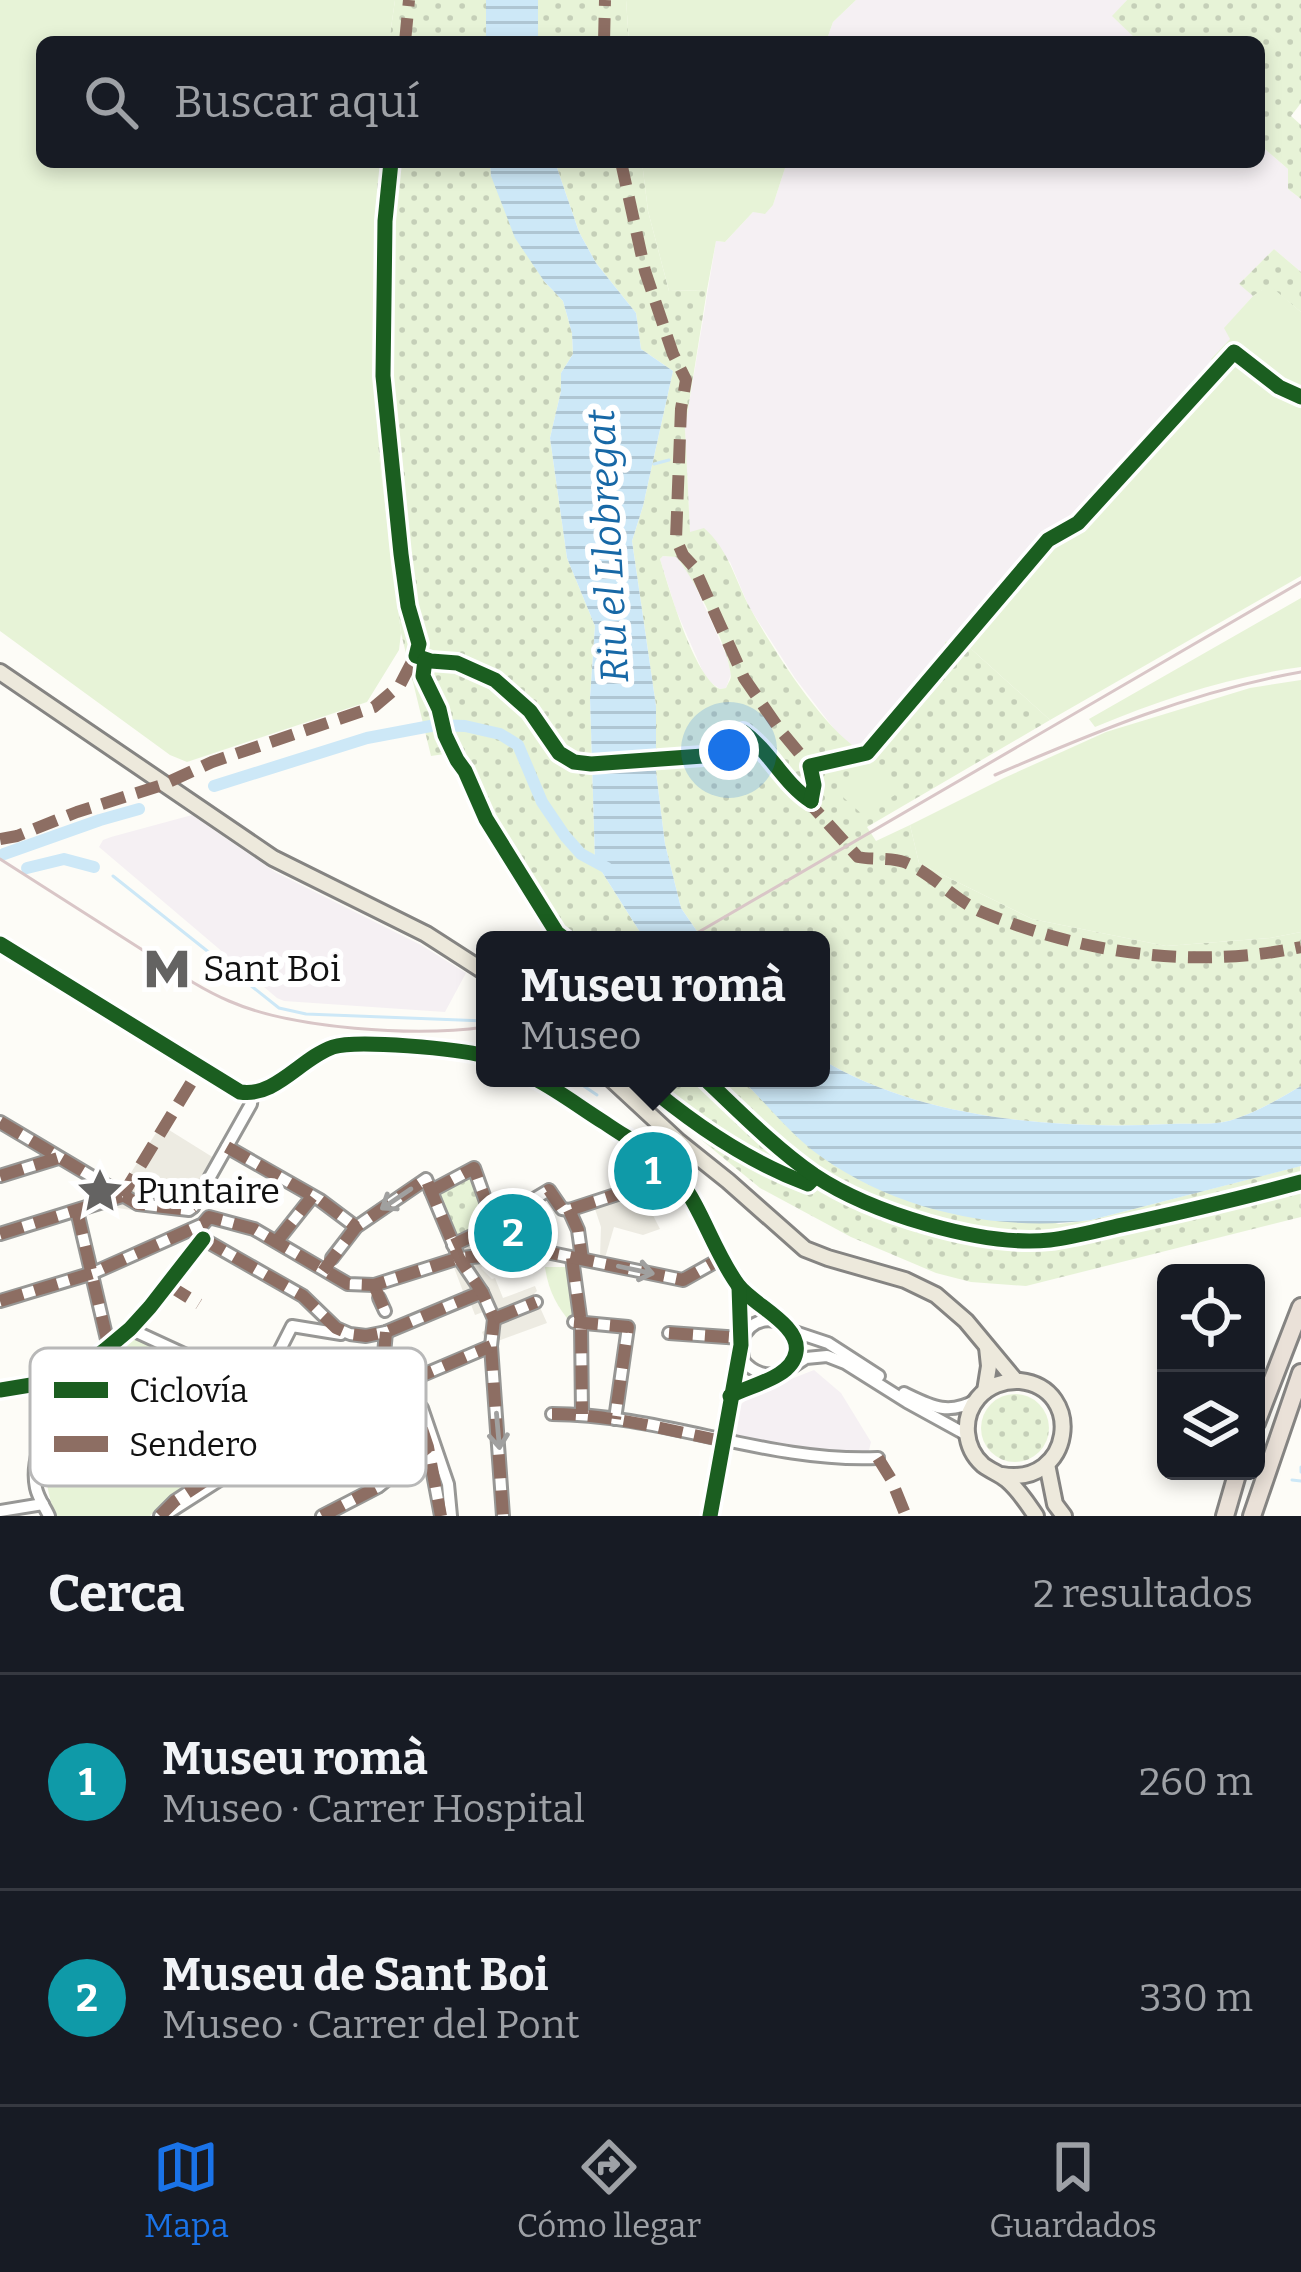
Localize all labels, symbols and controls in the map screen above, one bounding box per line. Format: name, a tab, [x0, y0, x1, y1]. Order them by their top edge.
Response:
search box	[36, 36, 1265, 168]
icon: search	[78, 69, 144, 135]
text: Buscar aquí	[174, 75, 419, 129]
water label: Riu el Llobregat	[578, 407, 638, 684]
your location	[699, 720, 759, 780]
popup	[476, 931, 830, 1087]
metro station icon: Sant Boi	[142, 944, 192, 994]
place label: Sant Boi	[203, 947, 341, 991]
text: Museu romà	[520, 959, 786, 1013]
text: Museo	[520, 1013, 641, 1059]
pin: 1	[614, 1126, 692, 1216]
place icon: Puntaire	[75, 1166, 125, 1216]
place label: Puntaire	[136, 1169, 280, 1213]
one-way arrow	[380, 1186, 414, 1211]
pin: 2	[474, 1188, 552, 1278]
one-way arrow	[616, 1259, 654, 1282]
map controls	[1157, 1264, 1265, 1480]
button: locate	[1157, 1264, 1265, 1372]
legend	[30, 1348, 426, 1486]
text: Ciclovía	[129, 1371, 248, 1411]
button: layers	[1157, 1372, 1265, 1480]
one-way arrow	[487, 1411, 510, 1450]
text: Sendero	[129, 1425, 258, 1465]
text: Cerca	[48, 1563, 184, 1625]
text: 2 resultados	[1033, 1571, 1253, 1617]
text: Museu romà	[162, 1732, 428, 1786]
text: 1	[79, 1759, 95, 1805]
text: 260 m	[1139, 1759, 1253, 1805]
text: Museo · Carrer Hospital	[162, 1786, 585, 1832]
text: Museu de Sant Boi	[162, 1948, 549, 2002]
text: 2	[76, 1975, 98, 2021]
text: 330 m	[1139, 1975, 1253, 2021]
text: Museo · Carrer del Pont	[162, 2002, 580, 2048]
tab: Mapa	[144, 2134, 229, 2246]
tab: Cómo llegar	[517, 2134, 701, 2246]
tab: Guardados	[989, 2134, 1157, 2246]

